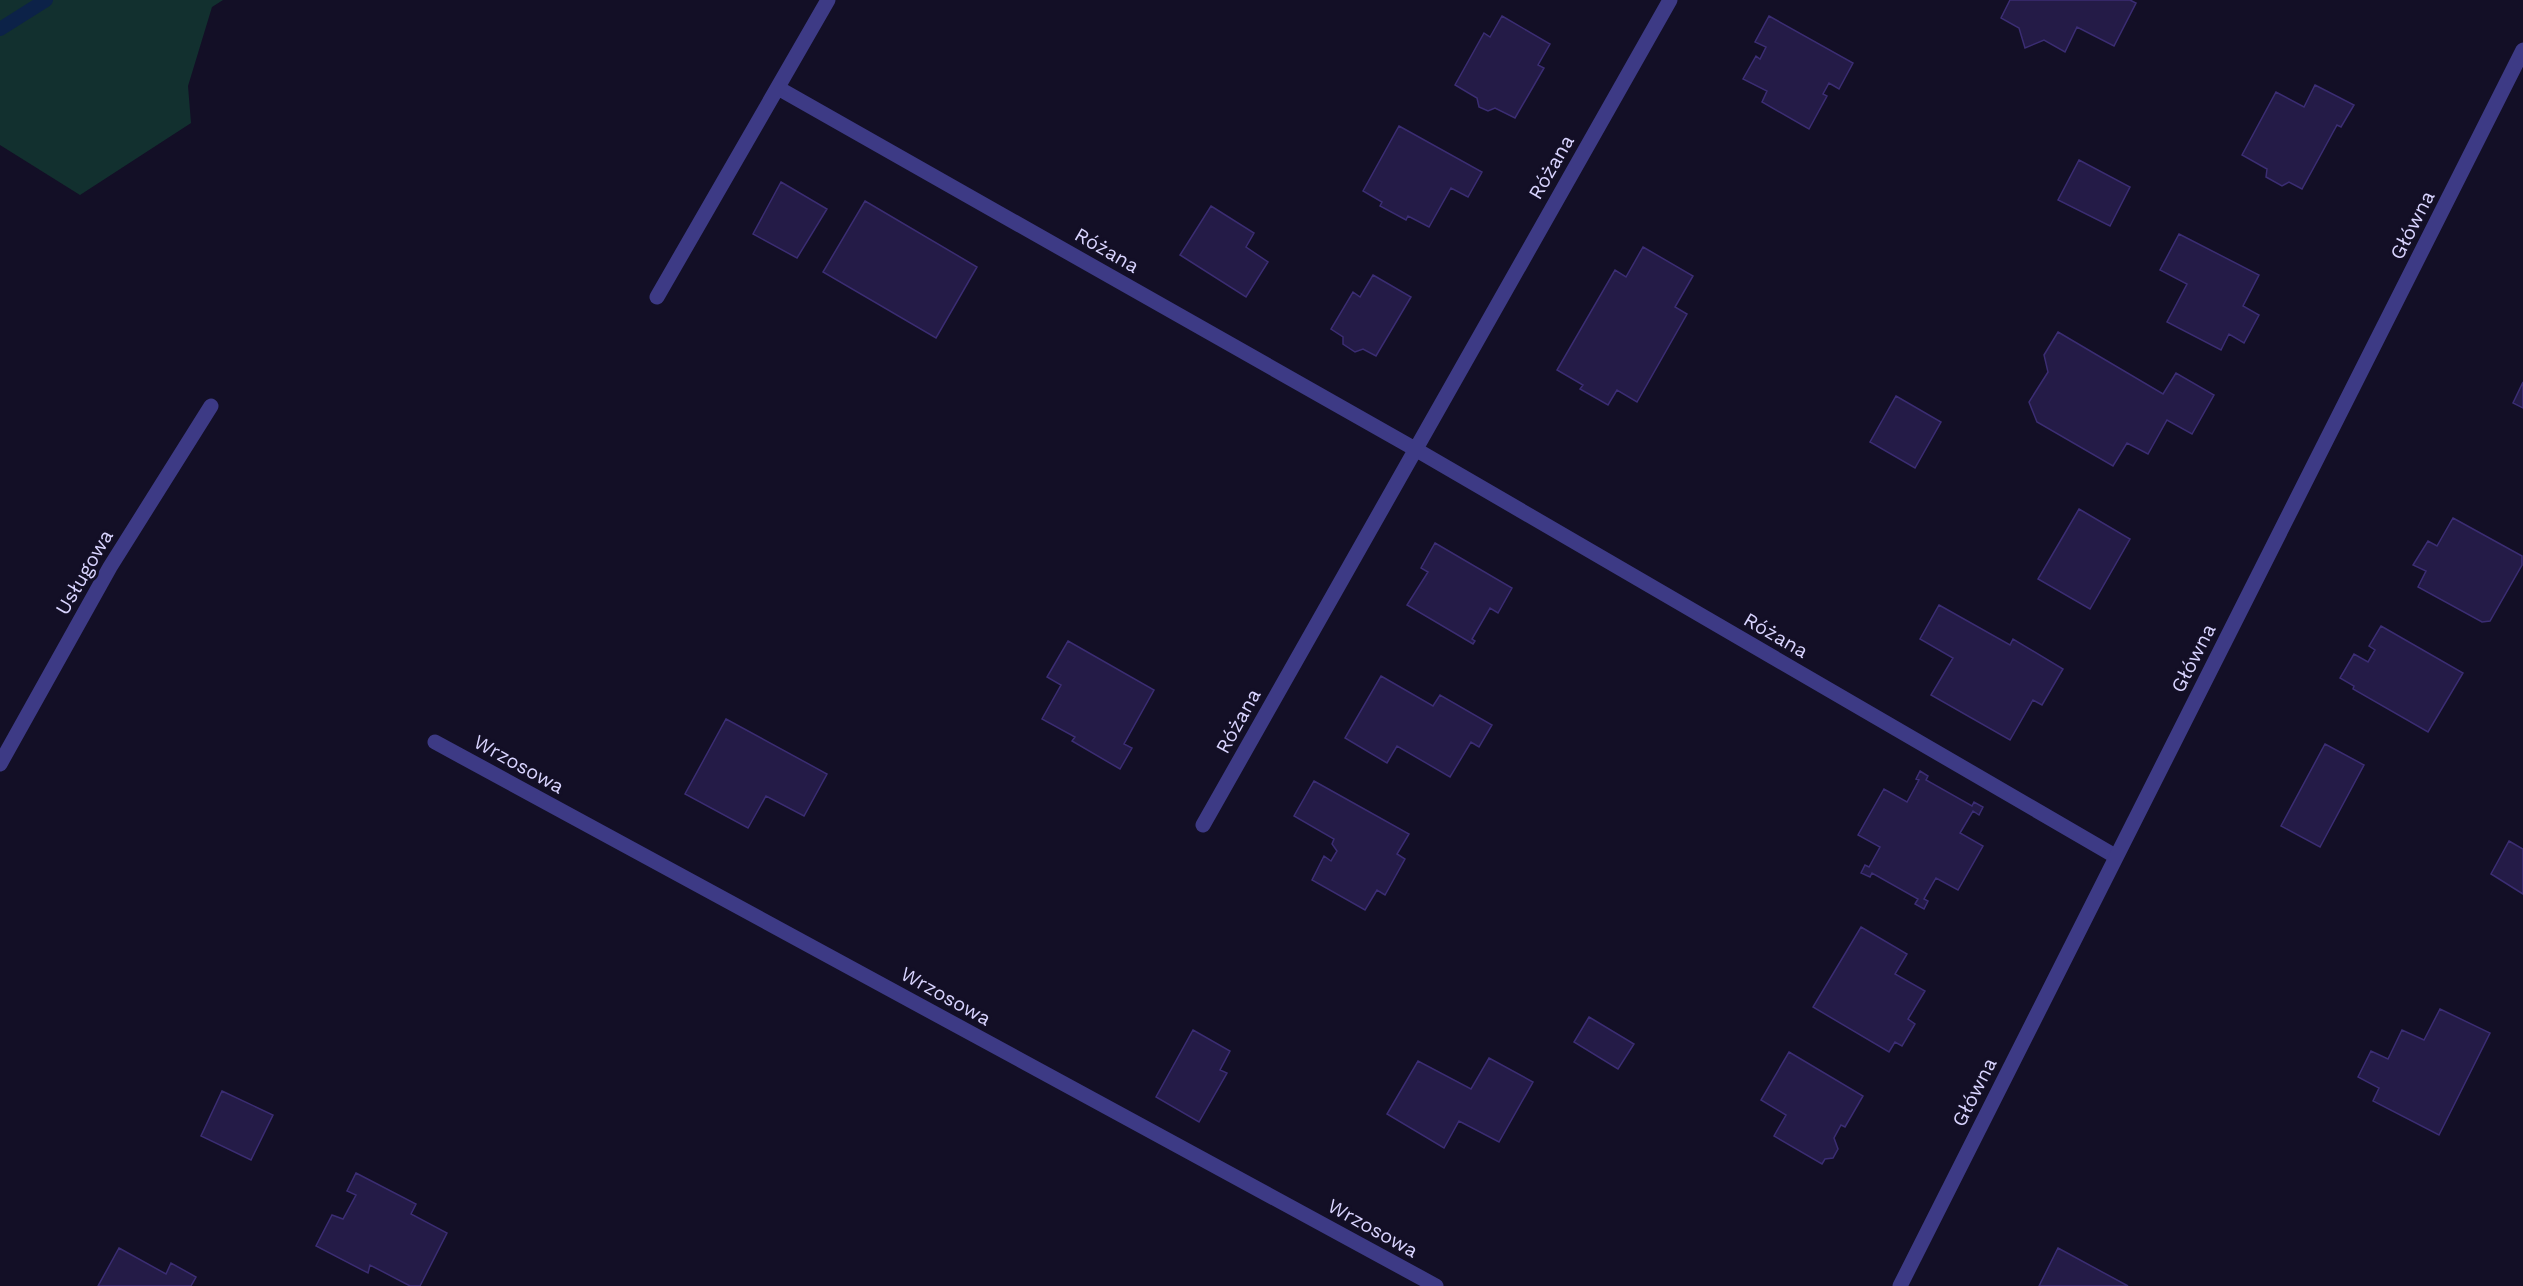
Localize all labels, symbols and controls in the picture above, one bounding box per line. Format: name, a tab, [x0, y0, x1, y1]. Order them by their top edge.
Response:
street label: Różana	[1523, 130, 1579, 204]
street label: Główna	[2385, 187, 2439, 263]
street label: Różana	[1070, 222, 1144, 278]
street label: Usługowa	[50, 525, 118, 619]
street label: Różana	[1739, 607, 1813, 663]
street label: Główna	[2166, 620, 2220, 696]
street label: Różana	[1210, 684, 1266, 758]
street label: Wrzosowa	[470, 729, 568, 799]
street label: Wrzosowa	[897, 961, 995, 1031]
street label: Główna	[1947, 1054, 2001, 1130]
street label: Wrzosowa	[1324, 1193, 1422, 1263]

